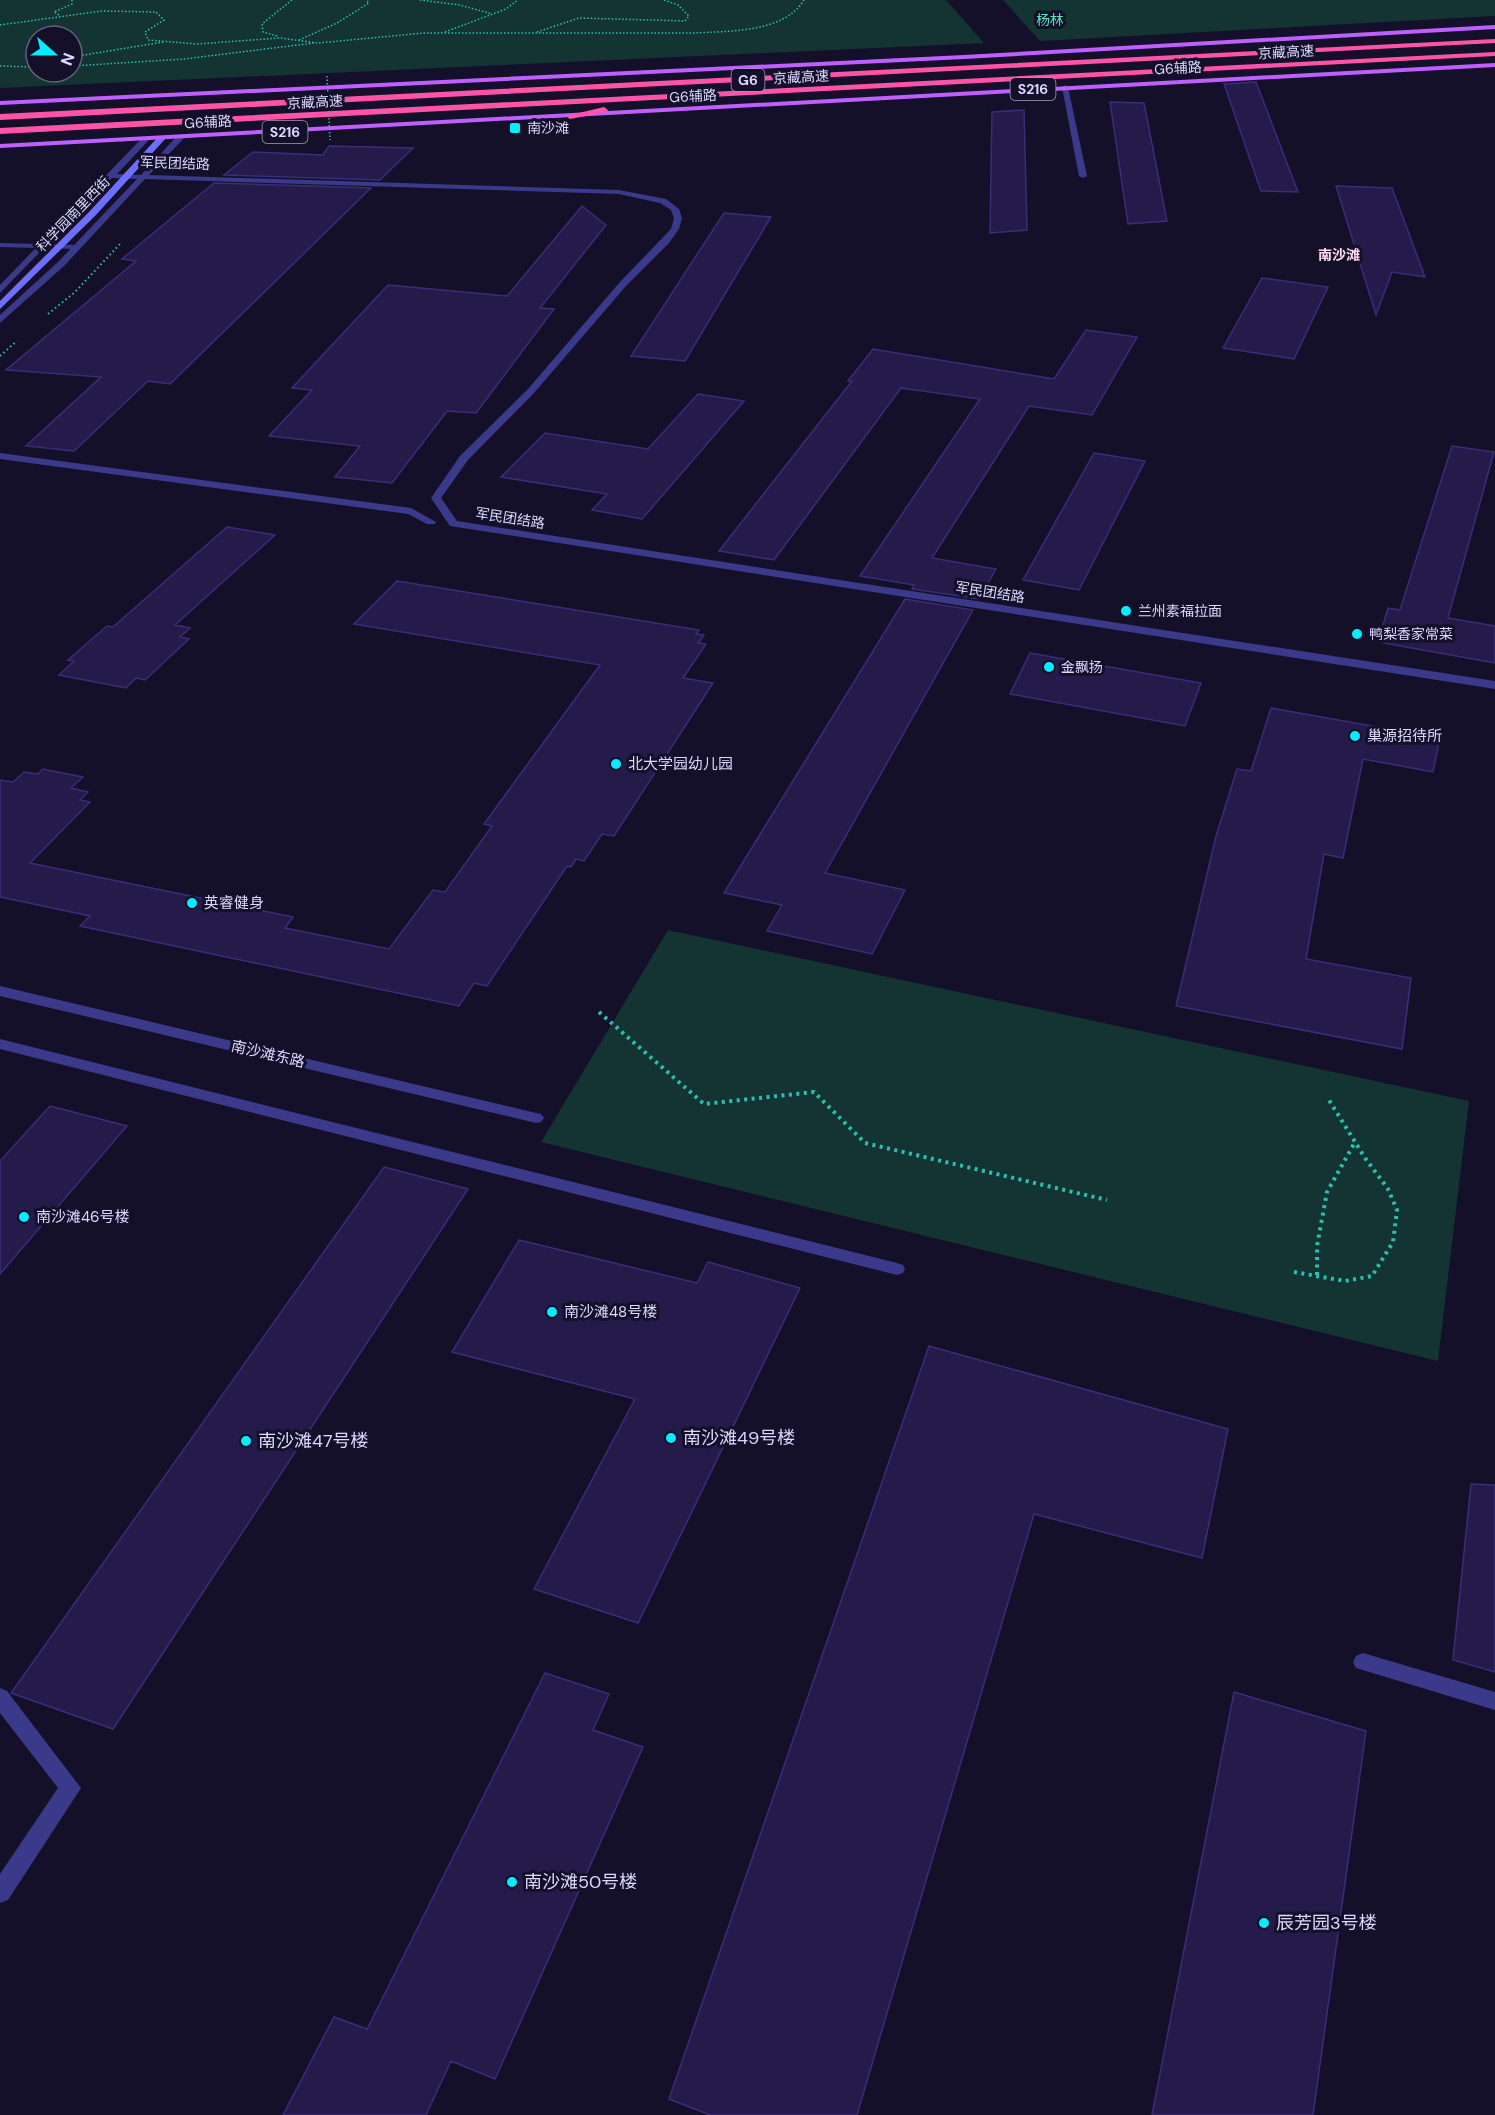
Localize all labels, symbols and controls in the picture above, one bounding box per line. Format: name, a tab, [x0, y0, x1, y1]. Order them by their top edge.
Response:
park label: 杨林	[1036, 11, 1064, 29]
north arrow	[24, 24, 84, 84]
street label: 京藏高速	[1258, 42, 1314, 62]
text: N	[56, 50, 79, 68]
street label: G6辅路	[1154, 58, 1202, 78]
street label: 京藏高速	[773, 67, 829, 87]
road number: G6	[732, 69, 764, 91]
road number: S216	[1010, 78, 1056, 100]
street label: G6辅路	[669, 86, 717, 106]
street label: 京藏高速	[287, 92, 343, 112]
street label: G6辅路	[184, 112, 232, 132]
place label: 南沙滩	[527, 119, 569, 137]
road number: S216	[262, 121, 308, 143]
marker: 南沙滩	[508, 121, 522, 135]
street label: 军民团结路	[140, 153, 210, 173]
street label: 科学园南里西街	[32, 173, 114, 255]
district label: 南沙滩	[1318, 246, 1360, 264]
street label: 军民团结路	[474, 504, 546, 532]
street label: 军民团结路	[954, 578, 1026, 606]
place label: 兰州素福拉面	[1138, 602, 1222, 620]
marker: 兰州素福拉面	[1119, 604, 1133, 618]
place label: 鸭梨香家常菜	[1369, 625, 1453, 643]
marker: 鸭梨香家常菜	[1350, 627, 1364, 641]
place label: 金飘扬	[1061, 658, 1103, 676]
marker: 金飘扬	[1042, 660, 1056, 674]
place label: 巢源招待所	[1367, 726, 1442, 746]
marker: 巢源招待所	[1348, 729, 1362, 743]
place label: 北大学园幼儿园	[628, 754, 733, 774]
marker: 北大学园幼儿园	[609, 757, 623, 771]
place label: 英睿健身	[204, 893, 264, 913]
marker: 英睿健身	[185, 896, 199, 910]
street label: 南沙滩东路	[229, 1036, 307, 1072]
place label: 南沙滩46号楼	[36, 1207, 130, 1227]
marker: 南沙滩46号楼	[17, 1210, 31, 1224]
place label: 南沙滩48号楼	[564, 1302, 657, 1322]
marker: 南沙滩48号楼	[545, 1305, 559, 1319]
place label: 南沙滩49号楼	[683, 1426, 795, 1450]
place label: 南沙滩47号楼	[258, 1429, 369, 1453]
marker: 南沙滩49号楼	[664, 1431, 678, 1445]
marker: 南沙滩47号楼	[239, 1434, 253, 1448]
place label: 南沙滩50号楼	[524, 1870, 637, 1894]
marker: 南沙滩50号楼	[505, 1875, 519, 1889]
place label: 辰芳园3号楼	[1276, 1911, 1377, 1935]
marker: 辰芳园3号楼	[1257, 1916, 1271, 1930]

